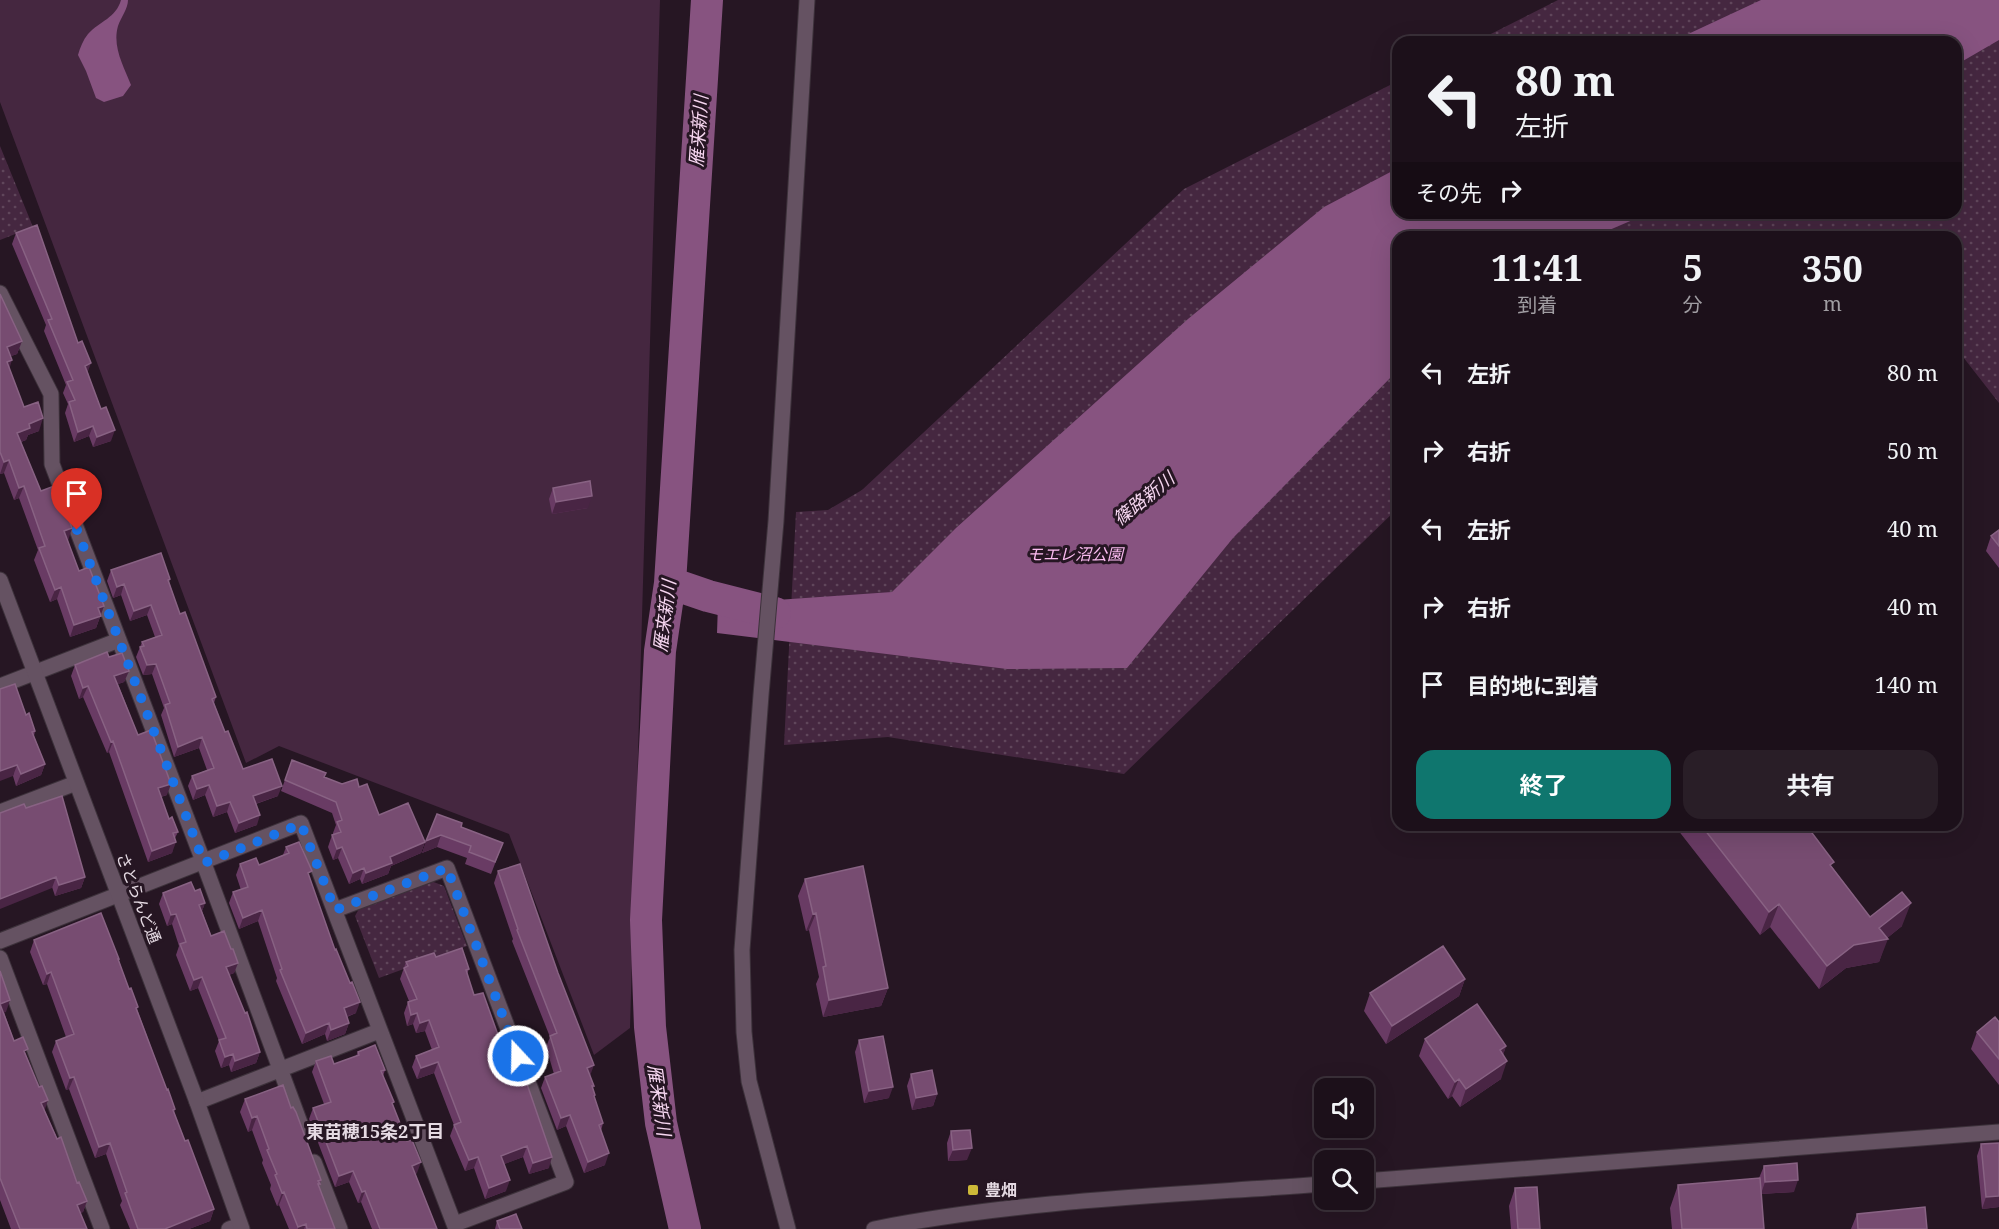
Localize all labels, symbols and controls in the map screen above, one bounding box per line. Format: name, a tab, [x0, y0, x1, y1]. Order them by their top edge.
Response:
text: 80 m	[1515, 51, 1615, 108]
icon: left	[1416, 60, 1494, 138]
water label: 雁来新川	[684, 92, 713, 168]
text: 左折	[1515, 107, 1569, 144]
icon: right	[1494, 174, 1527, 207]
text: その先	[1416, 177, 1482, 207]
text: 11:41	[1491, 243, 1583, 292]
text: 5	[1682, 243, 1703, 292]
text: 350	[1802, 244, 1863, 293]
text: m	[1823, 290, 1842, 317]
text: 到着	[1517, 291, 1557, 318]
text: 分	[1683, 291, 1703, 318]
icon: left	[1416, 356, 1449, 389]
text: 80 m	[1887, 357, 1938, 387]
text: 左折	[1467, 358, 1511, 388]
icon: right	[1416, 434, 1449, 467]
text: 50 m	[1887, 435, 1938, 465]
text: 右折	[1467, 436, 1511, 466]
water label: 篠路新川	[1108, 465, 1180, 530]
pin	[51, 468, 102, 530]
icon: arrive	[60, 477, 93, 510]
icon: left	[1416, 512, 1449, 545]
text: 40 m	[1887, 513, 1938, 543]
text: 左折	[1467, 514, 1511, 544]
park label: モエレ沼公園	[1027, 543, 1125, 565]
water label: 雁来新川	[648, 577, 681, 653]
icon: right	[1416, 590, 1449, 623]
text: 40 m	[1887, 591, 1938, 621]
text: 右折	[1467, 592, 1511, 622]
icon: arrive	[1416, 668, 1449, 701]
text: 140 m	[1875, 669, 1938, 699]
text: 目的地に到着	[1467, 670, 1599, 700]
button: 終了	[1416, 750, 1671, 819]
button: 共有	[1683, 750, 1938, 819]
street label: さとらんど通	[112, 849, 166, 947]
position arrow	[486, 1024, 550, 1088]
water label: 雁来新川	[643, 1063, 677, 1139]
map controls	[1314, 1078, 1374, 1210]
button: sound	[1314, 1078, 1374, 1138]
district label: 東苗穂15条2丁目	[306, 1119, 444, 1143]
button: search	[1314, 1150, 1374, 1210]
place label: 豊畑	[985, 1179, 1017, 1201]
marker: 豊畑	[966, 1183, 980, 1197]

